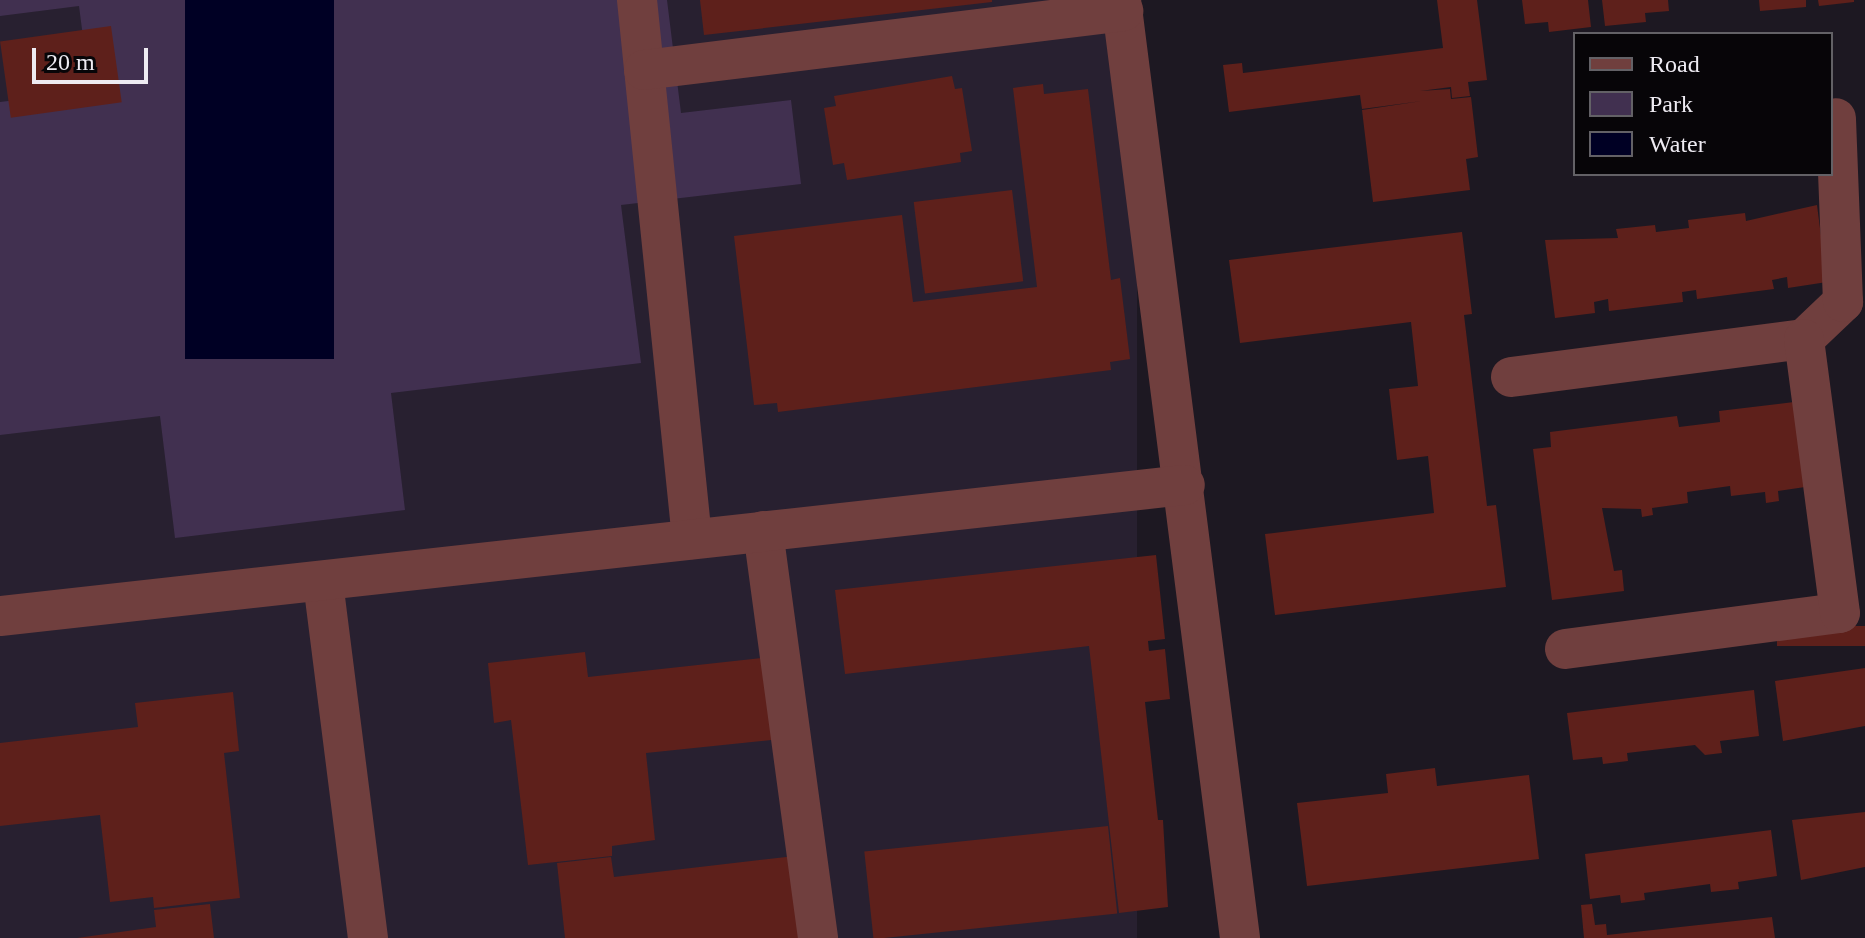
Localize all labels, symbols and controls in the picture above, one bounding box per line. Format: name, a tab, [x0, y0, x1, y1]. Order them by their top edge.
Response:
scale bar	[36, 32, 152, 82]
legend	[1573, 32, 1833, 176]
text: 20 m	[46, 49, 95, 75]
text: Road	[1649, 51, 1700, 77]
text: Park	[1649, 91, 1693, 117]
text: Water	[1649, 131, 1706, 157]

